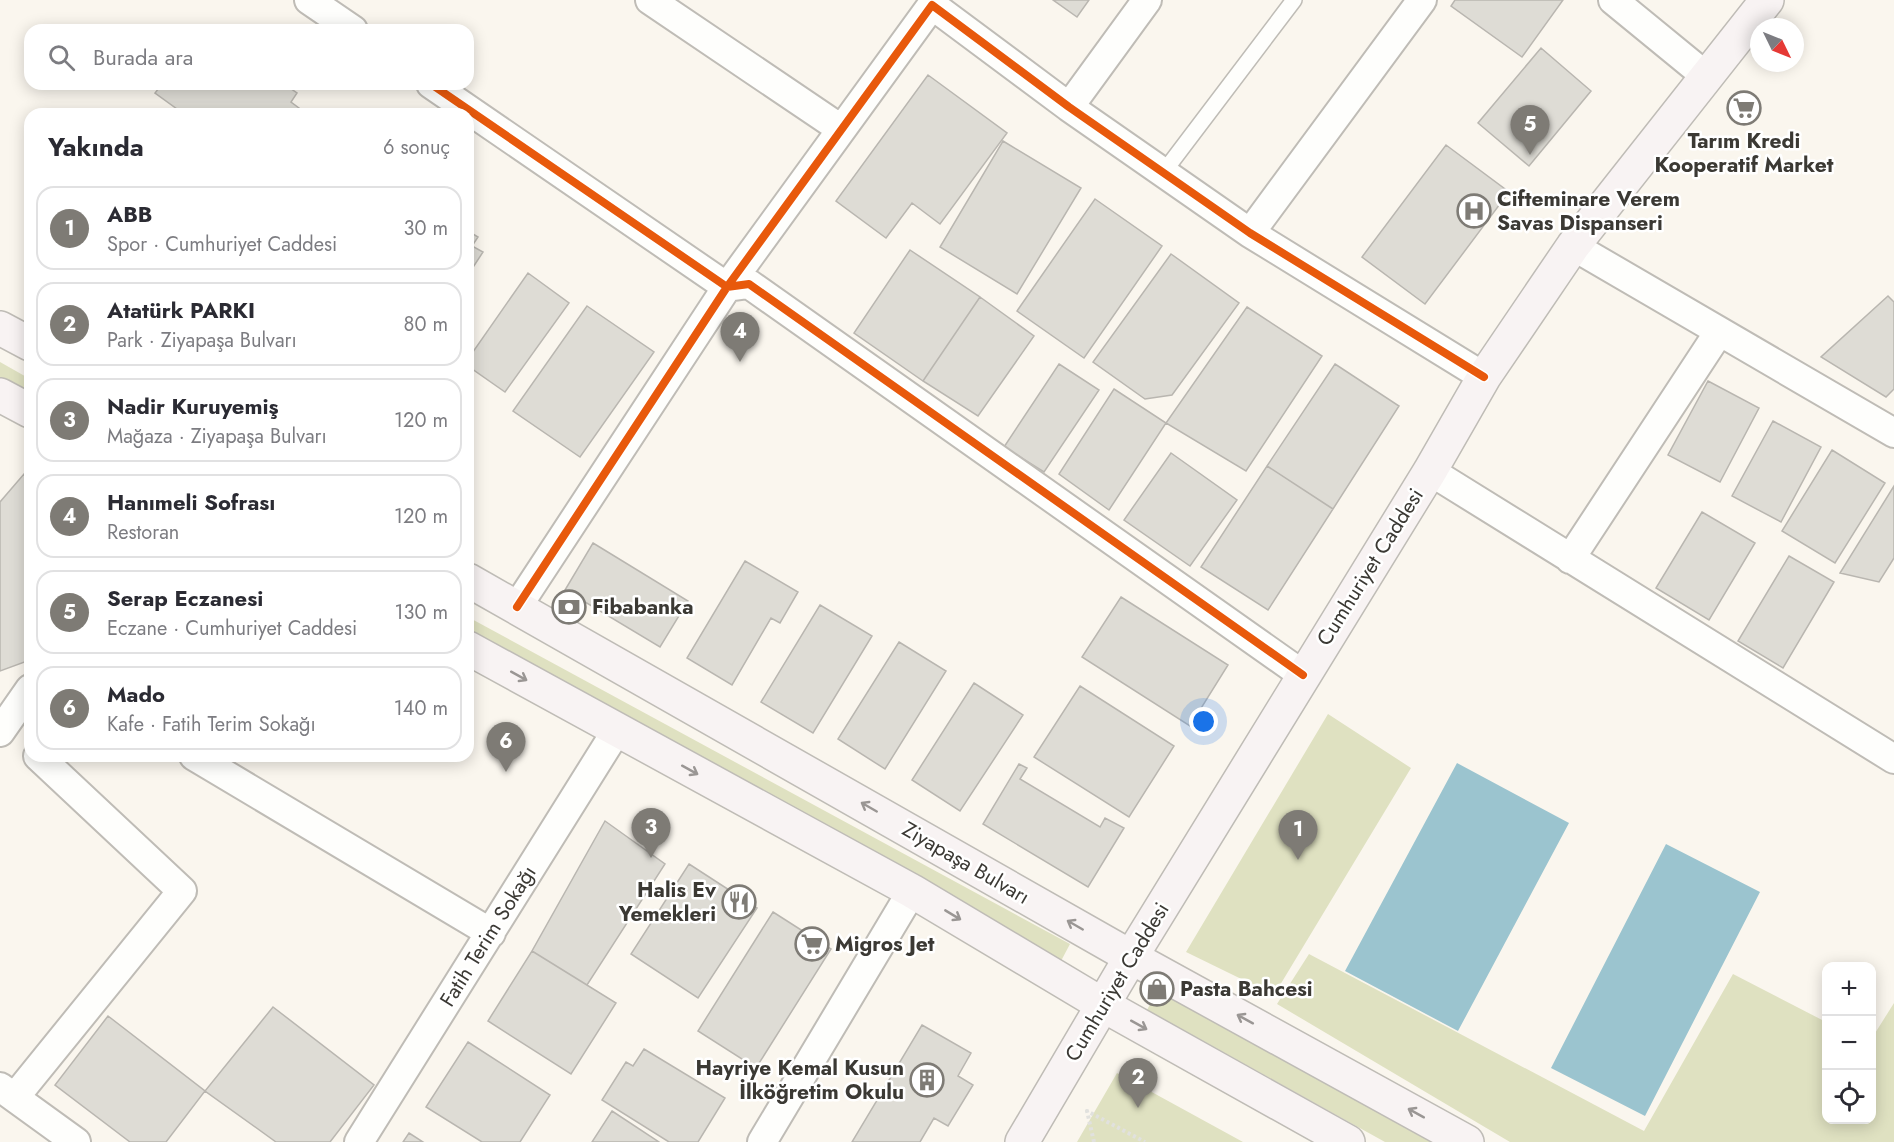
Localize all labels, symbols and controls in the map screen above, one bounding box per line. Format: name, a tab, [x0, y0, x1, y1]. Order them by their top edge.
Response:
north arrow	[1750, 18, 1804, 72]
search box	[24, 24, 474, 90]
icon: search	[45, 41, 78, 74]
text: Burada ara	[93, 41, 193, 73]
supermarket icon: Tarım Kredi Kooperatif Market	[1726, 90, 1762, 126]
pin: 5	[1510, 106, 1550, 155]
place label: Tarım Kredi Kooperatif Market	[1655, 126, 1834, 180]
text: Yakında	[48, 128, 144, 166]
text: 6 sonuç	[383, 133, 450, 162]
place label: Cifteminare Verem Savas Dispanseri	[1497, 184, 1680, 238]
hospital icon: Cifteminare Verem Savas Dispanseri	[1456, 193, 1492, 229]
text: ABB	[107, 198, 152, 230]
text: 1	[64, 214, 75, 243]
text: 30 m	[403, 214, 448, 243]
text: Spor · Cumhuriyet Caddesi	[107, 230, 337, 259]
text: Atatürk PARKI	[107, 294, 255, 326]
text: 2	[63, 310, 76, 339]
text: 80 m	[403, 310, 448, 339]
pin: 4	[720, 312, 760, 362]
text: Park · Ziyapaşa Bulvarı	[107, 326, 297, 355]
text: Nadir Kuruyemiş	[107, 390, 279, 422]
text: 3	[63, 406, 76, 435]
text: 120 m	[394, 406, 448, 435]
text: Mağaza · Ziyapaşa Bulvarı	[107, 422, 327, 451]
street label: Cumhuriyet Caddesi	[1309, 482, 1431, 652]
text: Hanımeli Sofrası	[107, 486, 275, 518]
text: 4	[63, 502, 76, 531]
text: 120 m	[394, 502, 448, 531]
text: Restoran	[107, 518, 179, 547]
text: Serap Eczanesi	[107, 582, 263, 614]
bank icon: Fibabanka	[551, 589, 587, 625]
place label: Fibabanka	[592, 592, 693, 622]
text: 5	[63, 598, 76, 627]
text: 130 m	[394, 598, 448, 627]
text: Eczane · Cumhuriyet Caddesi	[107, 614, 357, 643]
one-way arrow	[510, 671, 528, 682]
text: Mado	[107, 678, 165, 710]
text: 6	[63, 694, 76, 723]
text: 140 m	[394, 694, 448, 723]
your location	[1189, 707, 1218, 736]
text: Kafe · Fatih Terim Sokağı	[107, 710, 316, 739]
pin: 6	[486, 722, 526, 772]
one-way arrow	[681, 765, 699, 776]
one-way arrow	[861, 801, 878, 813]
pin: 3	[632, 808, 670, 858]
pin: 1	[1278, 810, 1318, 860]
street label: Ziyapaşa Bulvarı	[897, 814, 1035, 912]
street label: Fatih Terim Sokağı	[433, 860, 543, 1012]
place label: Halis Ev Yemekleri	[618, 875, 717, 929]
restaurant icon: Halis Ev Yemekleri	[721, 884, 757, 920]
street label: Cumhuriyet Caddesi	[1058, 897, 1176, 1067]
one-way arrow	[944, 910, 961, 922]
one-way arrow	[1067, 919, 1084, 931]
supermarket icon: Migros Jet	[794, 926, 830, 962]
place label: Migros Jet	[835, 929, 935, 959]
map controls	[1822, 962, 1876, 1124]
button: +	[1822, 962, 1876, 1016]
shop icon: Pasta Bahcesi	[1139, 971, 1175, 1007]
place label: Pasta Bahcesi	[1180, 974, 1313, 1004]
one-way arrow	[1237, 1013, 1254, 1025]
button: −	[1822, 1016, 1876, 1070]
one-way arrow	[1129, 1020, 1147, 1031]
place label: Hayriye Kemal Kusun İlköğretim Okulu	[696, 1053, 904, 1107]
pin: 2	[1118, 1058, 1158, 1108]
building icon: Hayriye Kemal Kusun İlköğretim Okulu	[909, 1062, 945, 1098]
button: locate	[1822, 1070, 1876, 1124]
one-way arrow	[1408, 1107, 1425, 1119]

